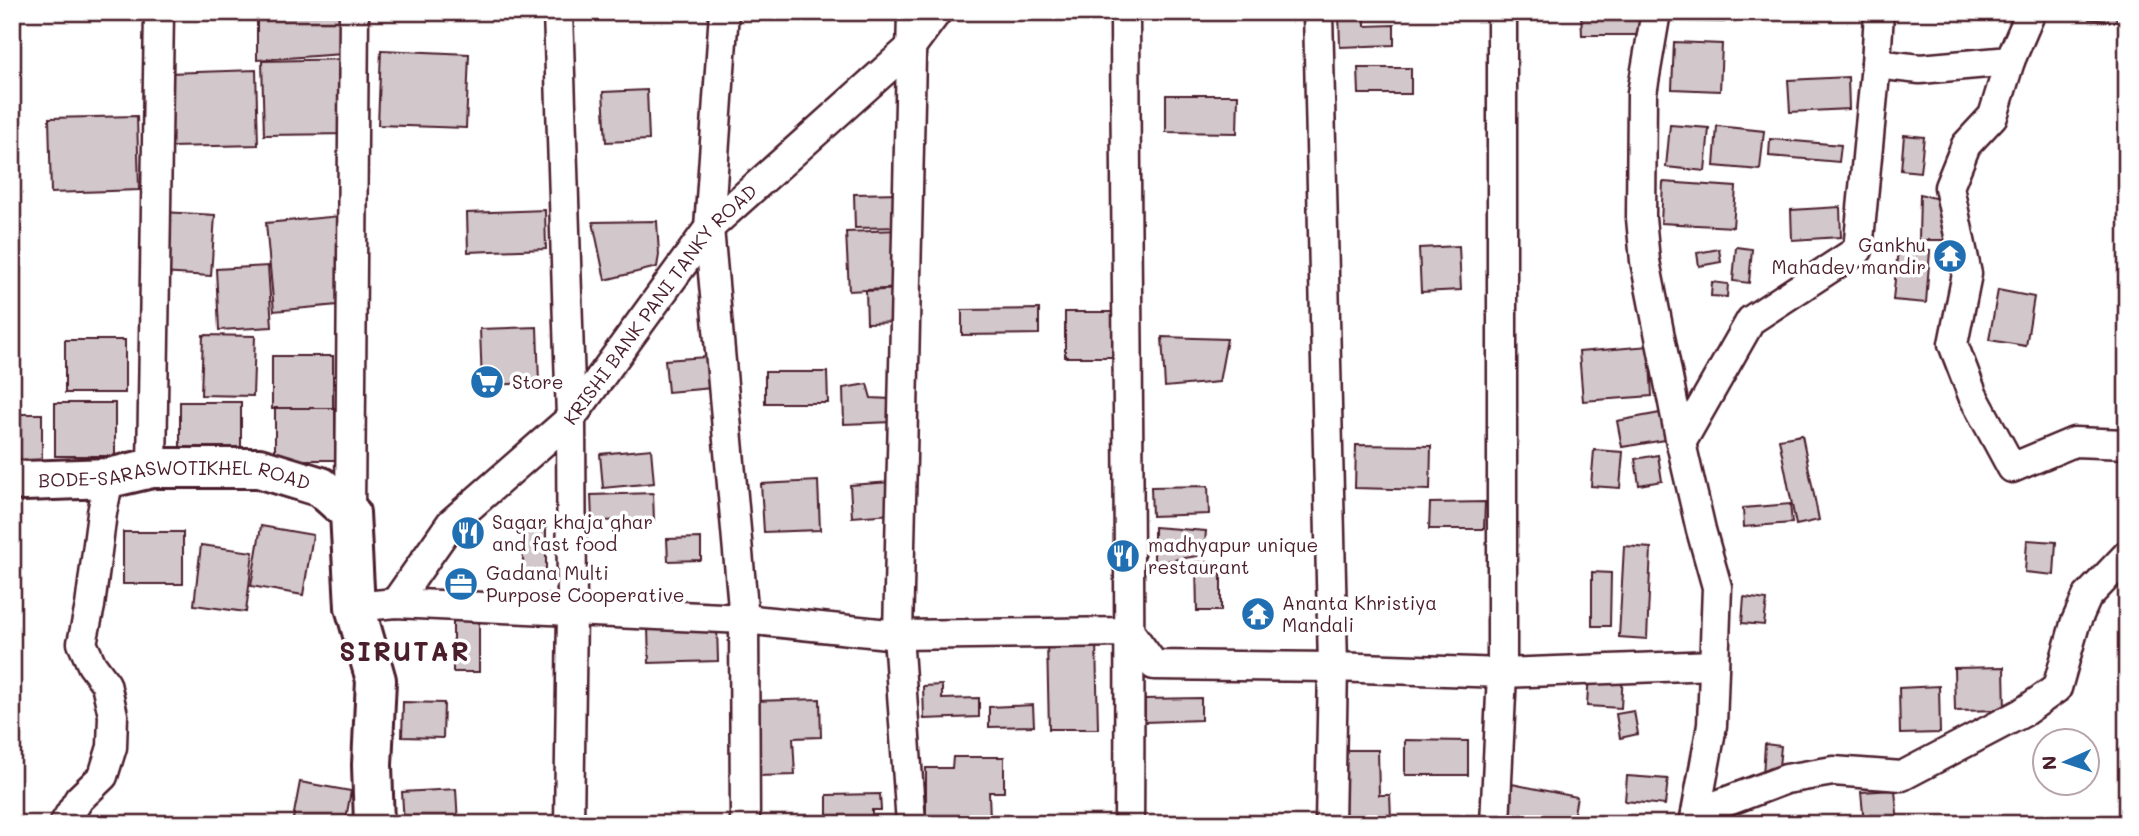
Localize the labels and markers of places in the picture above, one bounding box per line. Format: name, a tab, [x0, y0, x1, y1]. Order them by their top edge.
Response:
place label: Gankhu Mahadev mandir	[1772, 232, 1926, 279]
temple icon: Gankhu Mahadev mandir	[1931, 237, 1969, 275]
supermarket icon: Store	[468, 363, 506, 401]
place label: Store	[512, 369, 564, 394]
place label: Sagar khaja ghar and fast food	[492, 509, 653, 556]
restaurant icon: Sagar khaja ghar and fast food	[449, 514, 487, 552]
place label: madhyapur unique restaurant	[1148, 532, 1318, 579]
restaurant icon: madhyapur unique restaurant	[1104, 537, 1142, 575]
place label: Gadana Multi Purpose Cooperative	[486, 560, 685, 607]
office icon: Gadana Multi Purpose Cooperative	[442, 565, 480, 603]
place label: Ananta Khristiya Mandali	[1282, 590, 1437, 637]
temple icon: Ananta Khristiya Mandali	[1239, 595, 1277, 633]

